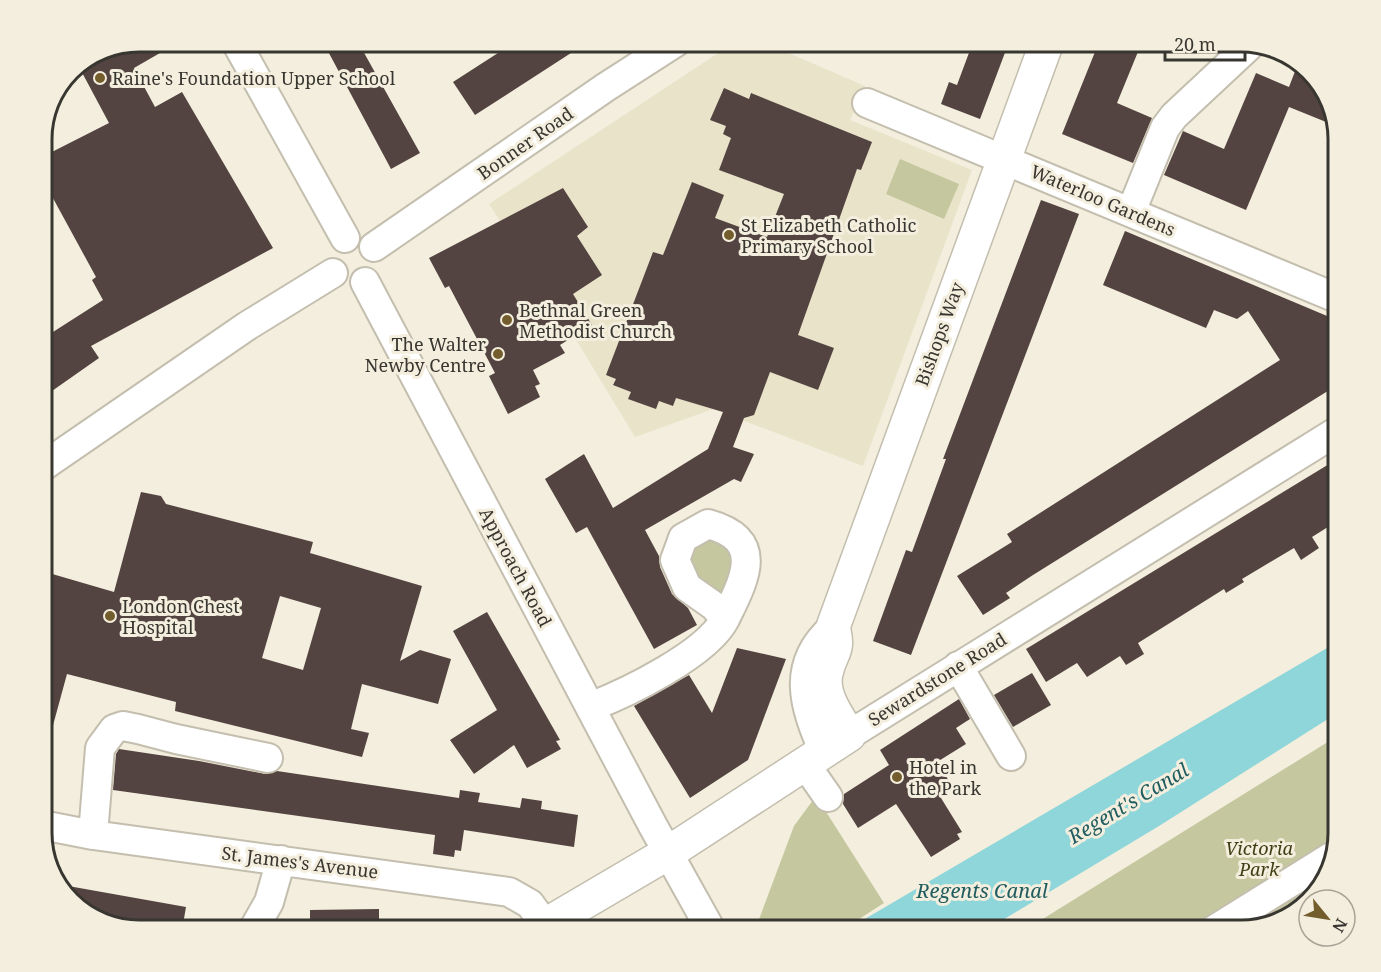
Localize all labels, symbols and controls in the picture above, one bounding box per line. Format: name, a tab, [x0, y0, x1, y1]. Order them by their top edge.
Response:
scale bar	[1165, 24, 1244, 62]
text: 20 m	[1174, 32, 1216, 56]
place label: Raine's Foundation Upper School	[112, 66, 396, 90]
marker: Raine's Foundation Upper School	[93, 71, 107, 85]
street label: Bonner Road	[472, 101, 578, 185]
street label: Waterloo Gardens	[1027, 159, 1179, 241]
place label: St Elizabeth Catholic Primary School	[741, 213, 916, 258]
marker: St Elizabeth Catholic Primary School	[722, 228, 736, 242]
street label: Bishops Way	[909, 278, 969, 389]
place label: Bethnal Green Methodist Church	[519, 298, 672, 343]
marker: Bethnal Green Methodist Church	[500, 313, 514, 327]
place label: The Walter Newby Centre	[365, 332, 487, 377]
marker: The Walter Newby Centre	[491, 347, 505, 361]
street label: Approach Road	[474, 503, 558, 631]
place label: London Chest Hospital	[122, 594, 240, 639]
marker: London Chest Hospital	[103, 609, 117, 623]
street label: Sewardstone Road	[863, 627, 1011, 731]
place label: Hotel in the Park	[909, 755, 982, 800]
water label: Regent's Canal	[1062, 756, 1193, 850]
marker: Hotel in the Park	[890, 770, 904, 784]
park label: Victoria Park	[1225, 836, 1293, 881]
street label: St. James's Avenue	[220, 840, 380, 884]
water label: Regents Canal	[915, 877, 1048, 904]
north arrow	[1297, 888, 1357, 948]
text: N	[1327, 915, 1353, 937]

